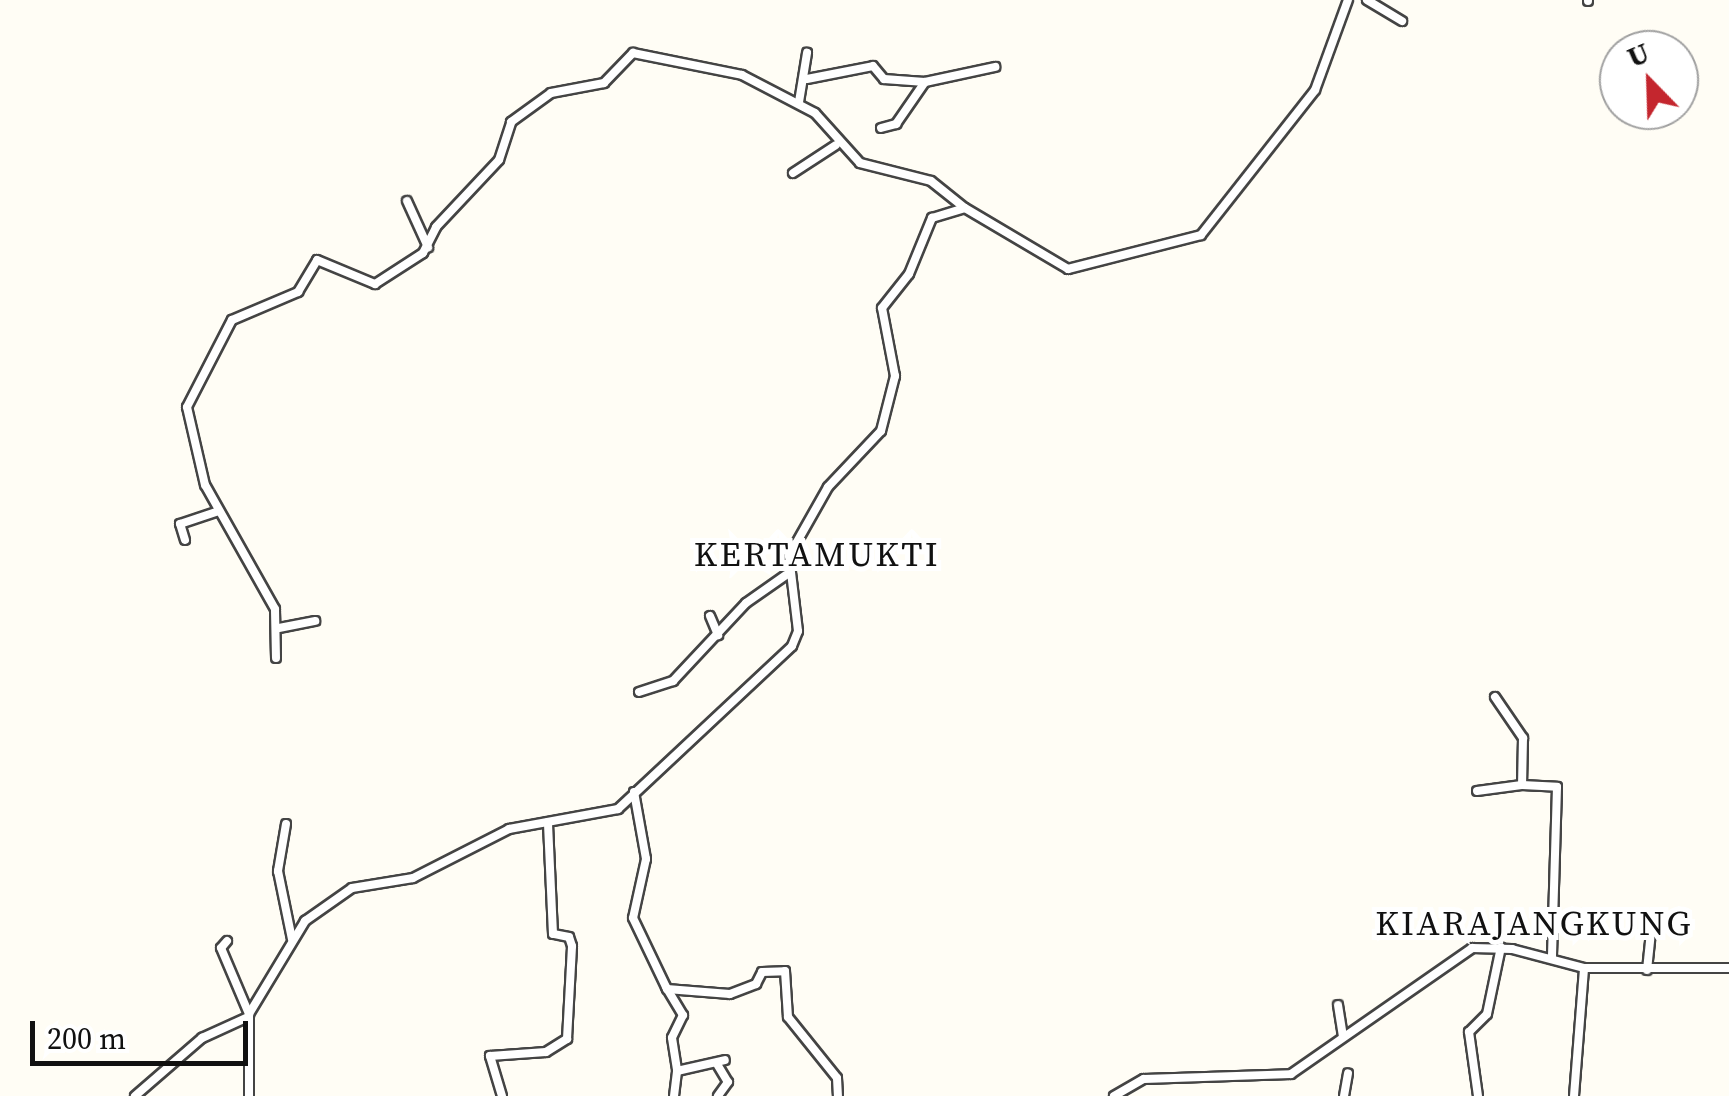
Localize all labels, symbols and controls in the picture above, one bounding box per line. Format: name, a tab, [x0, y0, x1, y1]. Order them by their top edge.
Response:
north arrow	[1599, 30, 1699, 130]
text: U	[1621, 33, 1655, 76]
district label: KERTAMUKTI	[694, 533, 940, 575]
district label: KIARAJANGKUNG	[1375, 902, 1693, 944]
scale bar	[35, 1001, 252, 1063]
text: 200 m	[47, 1018, 126, 1059]

